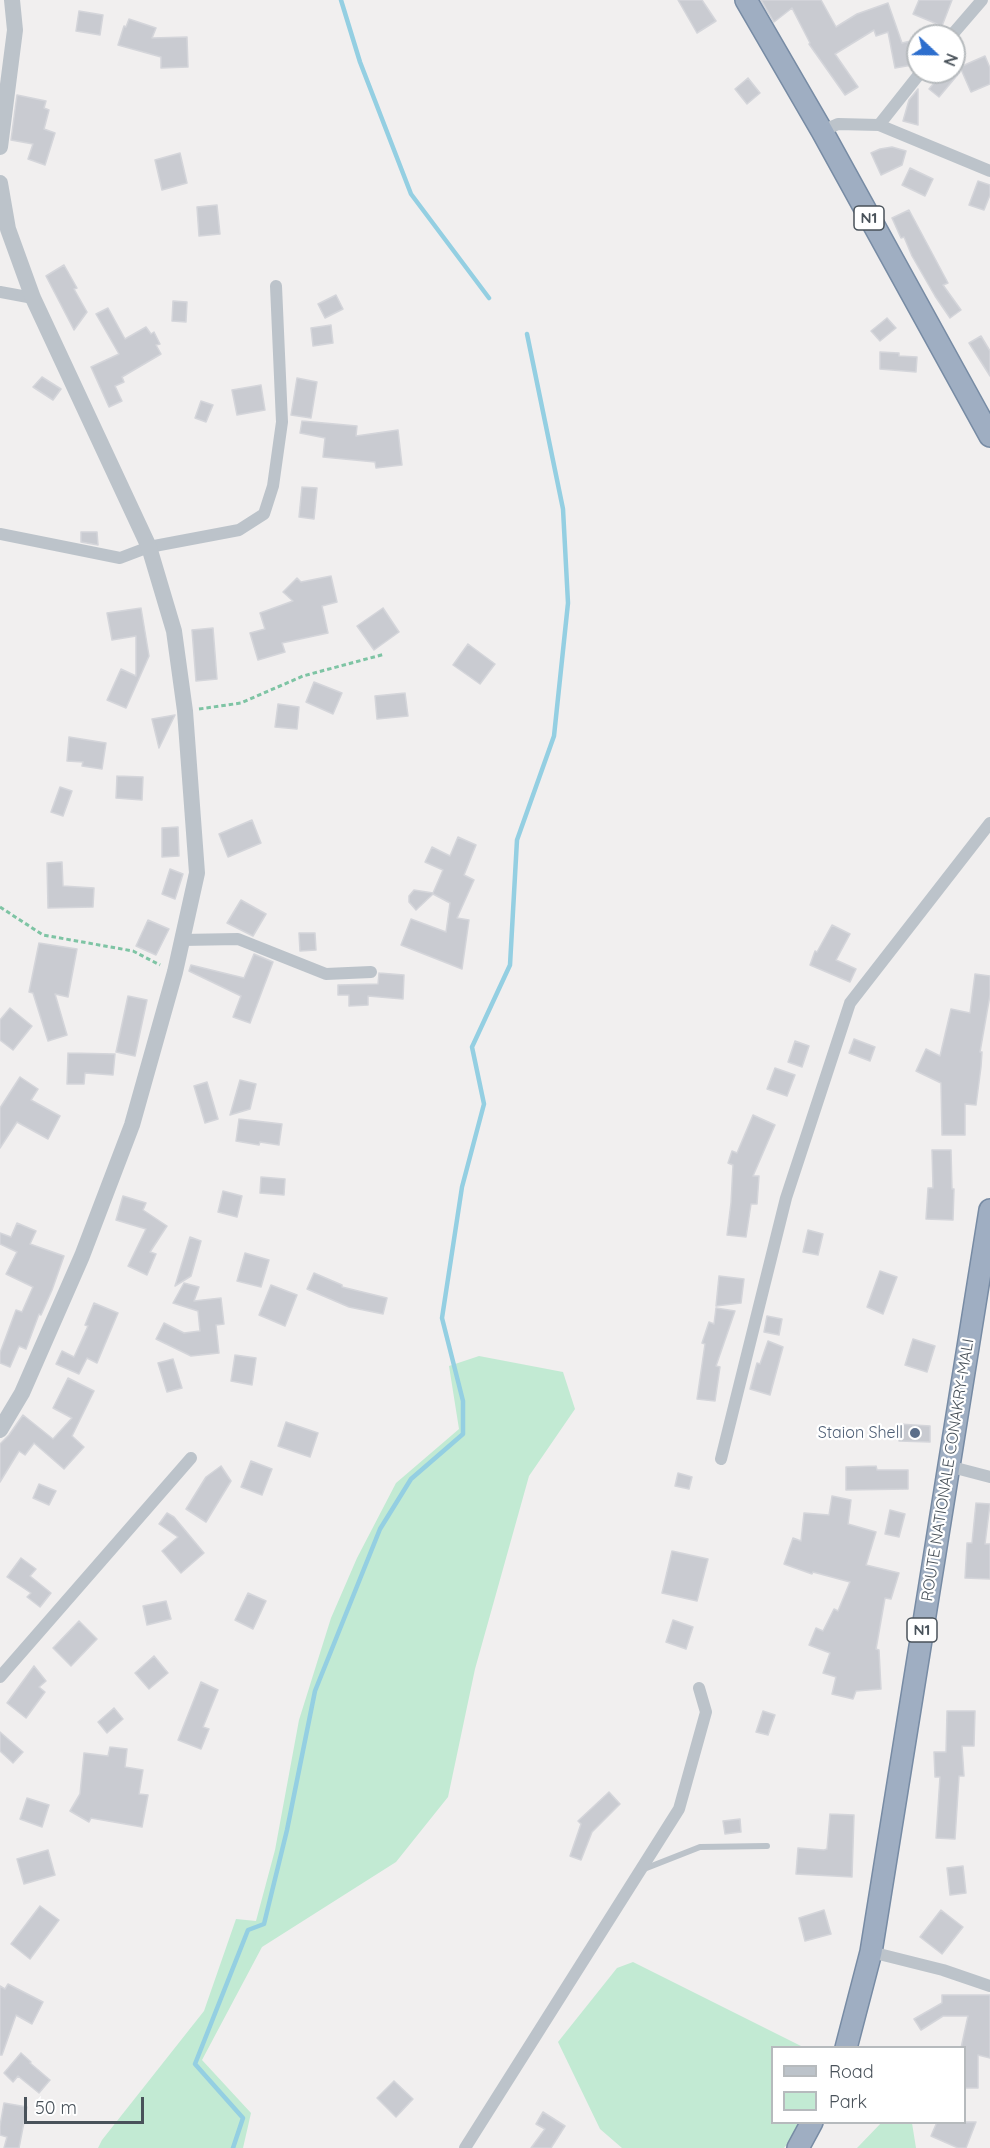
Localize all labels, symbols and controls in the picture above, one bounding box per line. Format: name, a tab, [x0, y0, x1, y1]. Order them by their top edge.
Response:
north arrow	[906, 24, 966, 84]
text: N	[939, 51, 962, 69]
road number: N1	[854, 206, 884, 230]
street label: ROUTE NATIONALE CONAKRY-MALI	[918, 1337, 978, 1603]
place label: Staion Shell	[818, 1423, 903, 1443]
marker: Staion Shell	[908, 1426, 922, 1440]
road number: N1	[907, 1618, 937, 1642]
legend	[771, 2046, 966, 2124]
text: Road	[829, 2060, 874, 2083]
scale bar	[27, 2085, 147, 2123]
text: Park	[829, 2090, 867, 2113]
text: 50 m	[35, 2096, 77, 2119]

